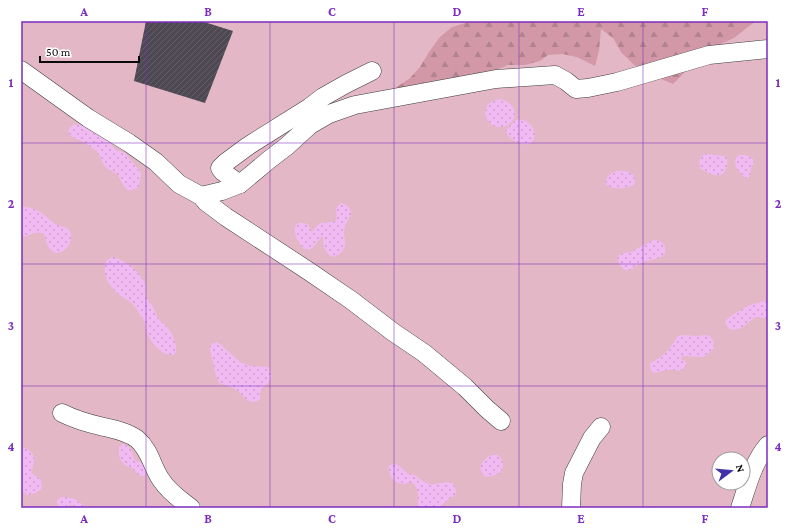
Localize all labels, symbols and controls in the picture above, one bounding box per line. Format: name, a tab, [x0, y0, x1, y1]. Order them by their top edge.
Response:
text: A	[79, 4, 88, 19]
text: B	[204, 4, 212, 19]
text: C	[328, 4, 336, 19]
text: D	[453, 4, 462, 19]
text: E	[577, 4, 585, 19]
text: F	[702, 4, 709, 19]
scale bar	[40, 38, 139, 64]
text: 50 m	[46, 45, 71, 59]
text: 1	[9, 75, 14, 90]
text: 1	[776, 75, 781, 90]
text: 2	[8, 196, 15, 211]
text: 2	[775, 196, 782, 211]
text: 3	[8, 318, 14, 333]
text: 3	[775, 318, 781, 333]
text: 4	[7, 439, 15, 454]
text: 4	[774, 439, 782, 454]
north arrow	[711, 451, 751, 491]
text: N	[734, 463, 748, 474]
text: A	[79, 511, 88, 526]
text: B	[204, 511, 212, 526]
text: C	[328, 511, 336, 526]
text: D	[453, 511, 462, 526]
text: E	[577, 511, 585, 526]
text: F	[702, 511, 709, 526]

